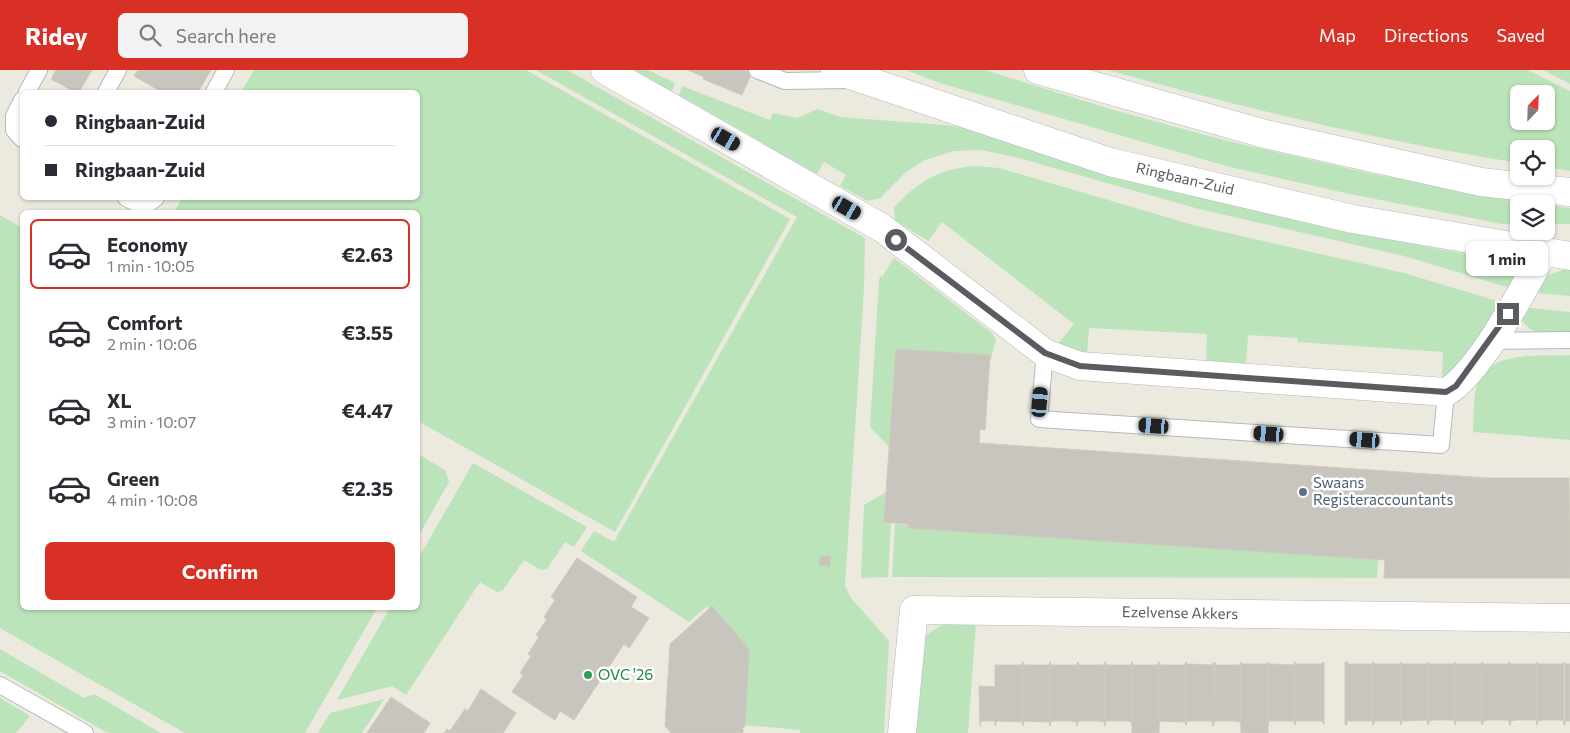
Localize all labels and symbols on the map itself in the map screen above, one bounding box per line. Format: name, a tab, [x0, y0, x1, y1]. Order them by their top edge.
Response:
north arrow	[1510, 85, 1555, 130]
car	[709, 125, 742, 153]
street label: Ringbaan-Zuid	[1134, 158, 1236, 198]
car	[830, 194, 863, 222]
route start	[885, 229, 907, 251]
callout: 1 min	[1467, 242, 1549, 276]
route end	[1497, 303, 1519, 325]
car	[1031, 386, 1048, 418]
car	[1138, 417, 1169, 435]
car	[1253, 425, 1284, 443]
car	[1349, 431, 1380, 449]
place label: Swaans Registeraccountants	[1313, 473, 1453, 508]
marker: Swaans Registeraccountants	[1297, 486, 1309, 498]
street label: Ezelvense Akkers	[1122, 602, 1239, 622]
place label: OVC '26	[598, 665, 653, 683]
marker: OVC '26	[582, 669, 594, 681]

